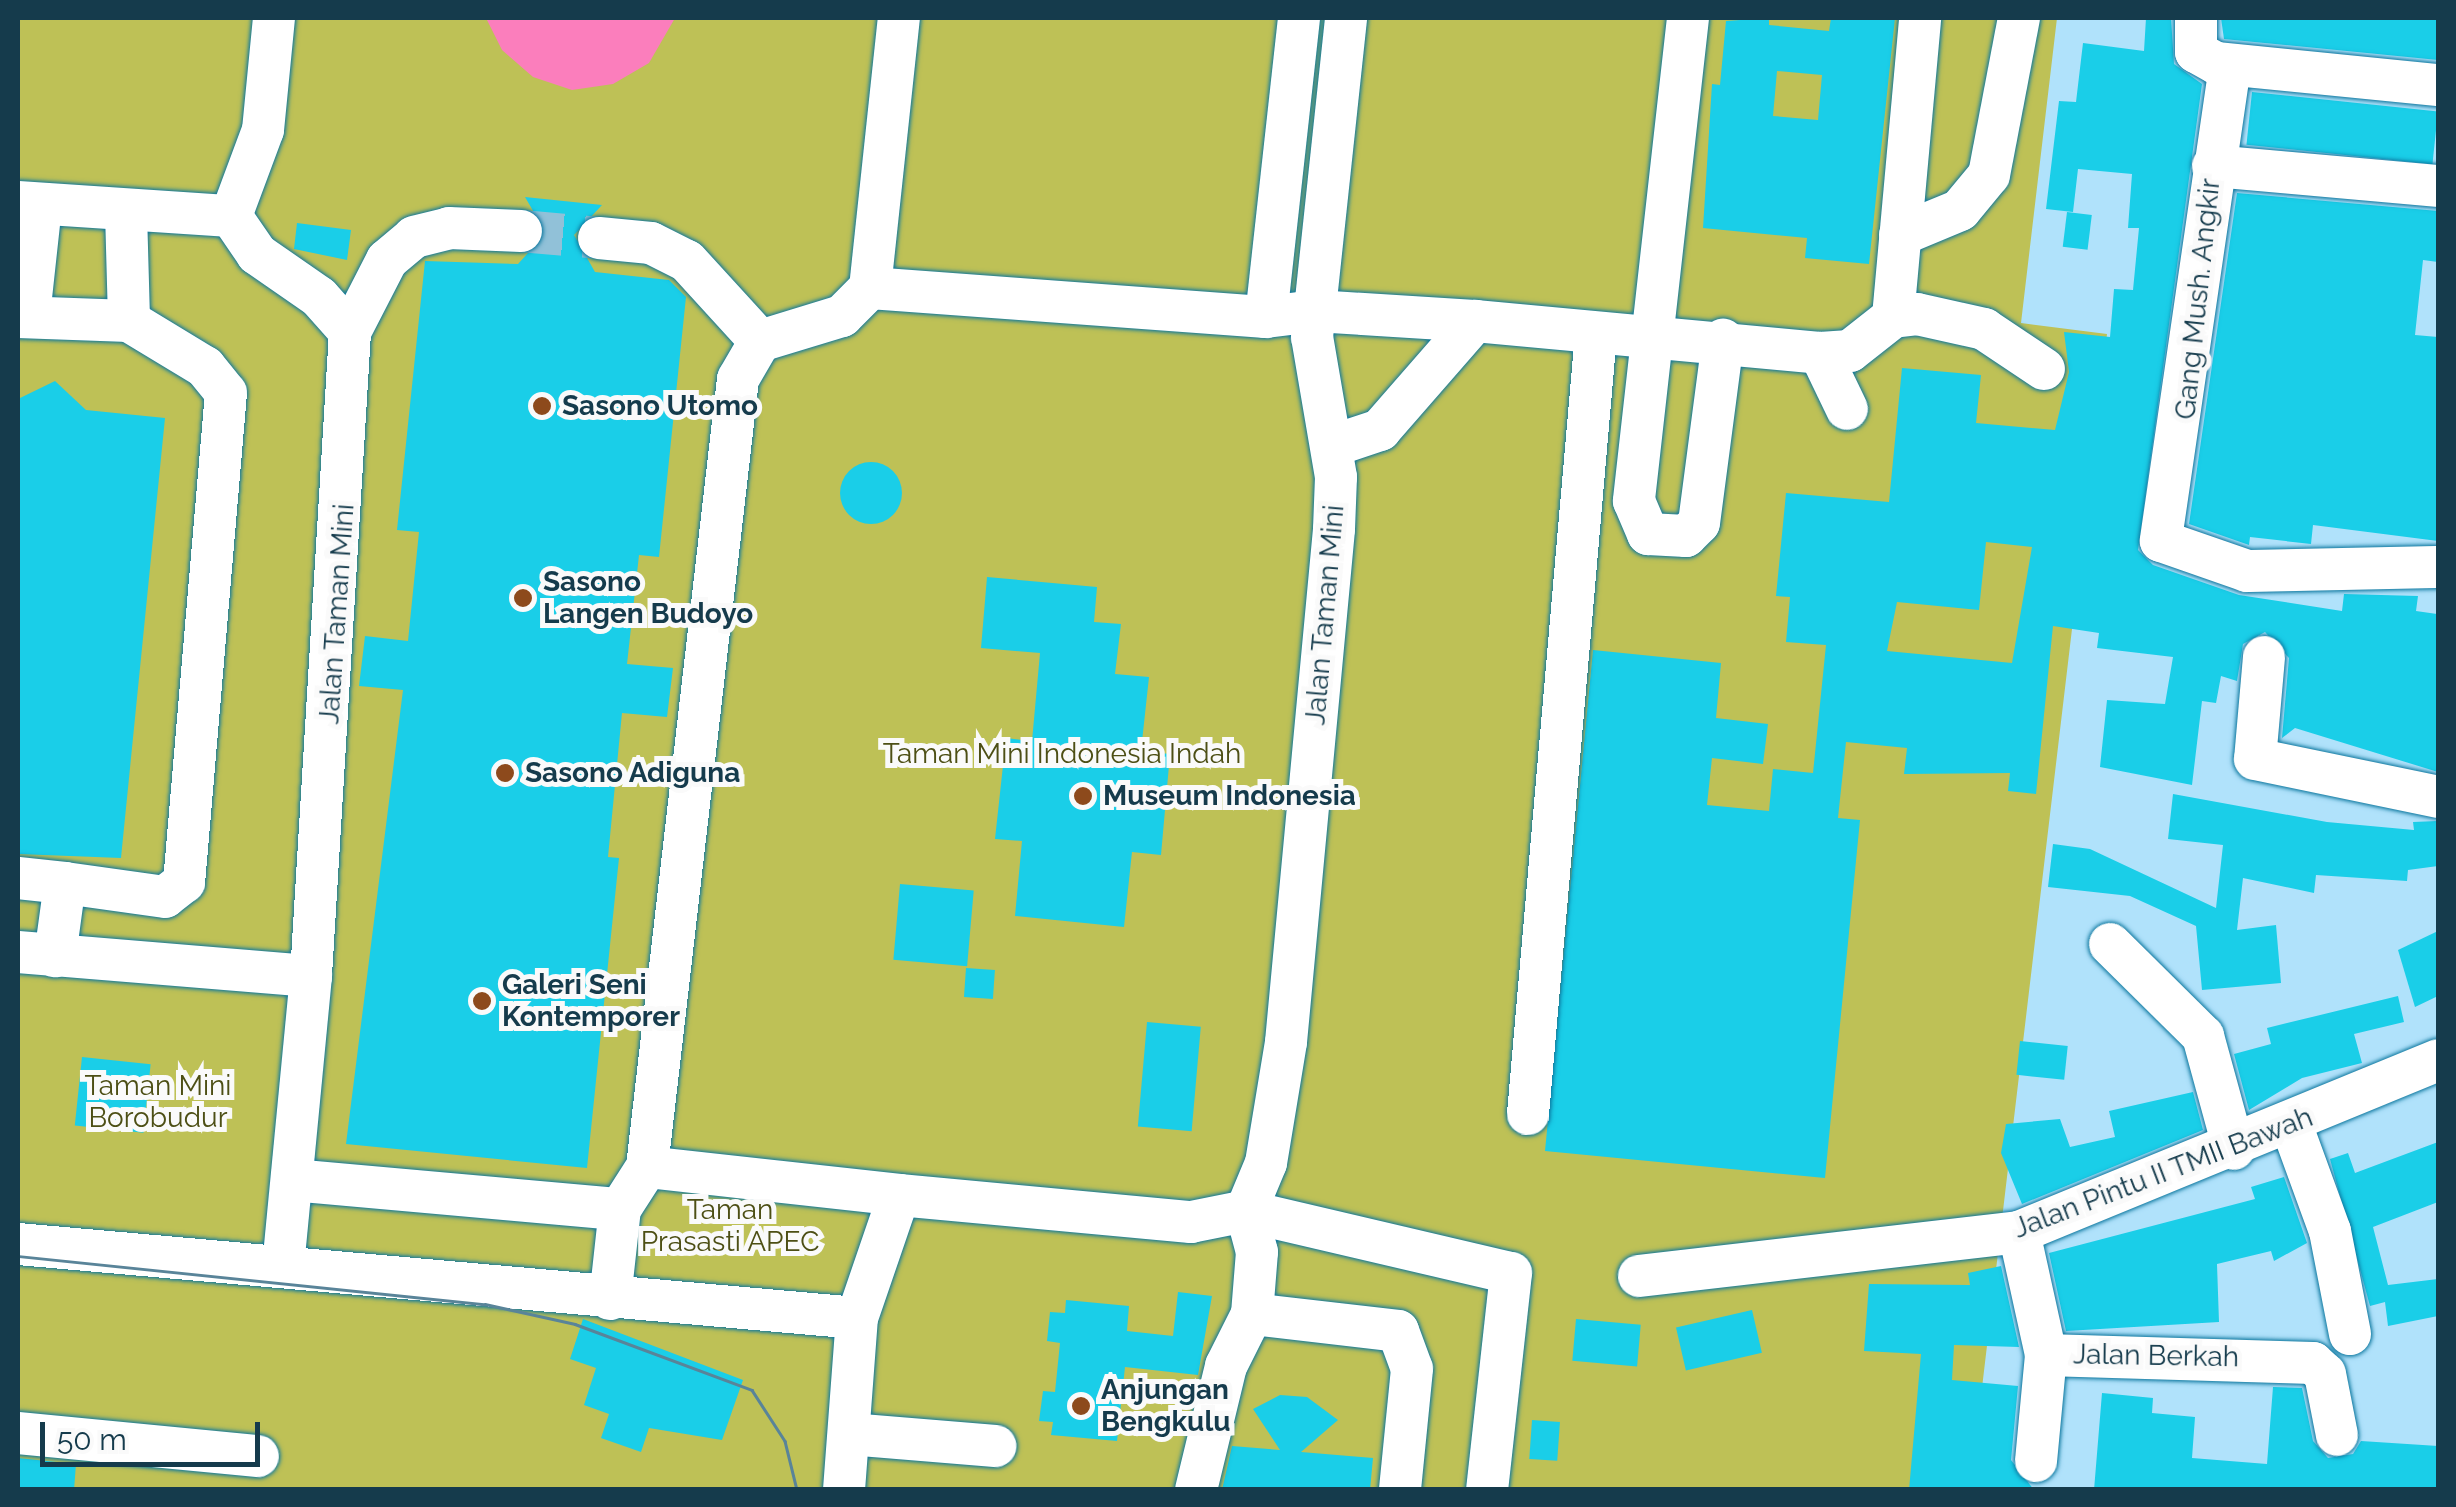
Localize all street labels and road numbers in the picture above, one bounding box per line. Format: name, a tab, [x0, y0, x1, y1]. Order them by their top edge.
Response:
street label: Gang Mush. Angkir	[2169, 176, 2227, 422]
street label: Jalan Taman Mini	[313, 502, 361, 726]
street label: Jalan Taman Mini	[1299, 503, 1351, 727]
street label: Jalan Pintu II TMII Bawah	[2008, 1100, 2318, 1246]
street label: Jalan Berkah	[2073, 1338, 2239, 1374]

